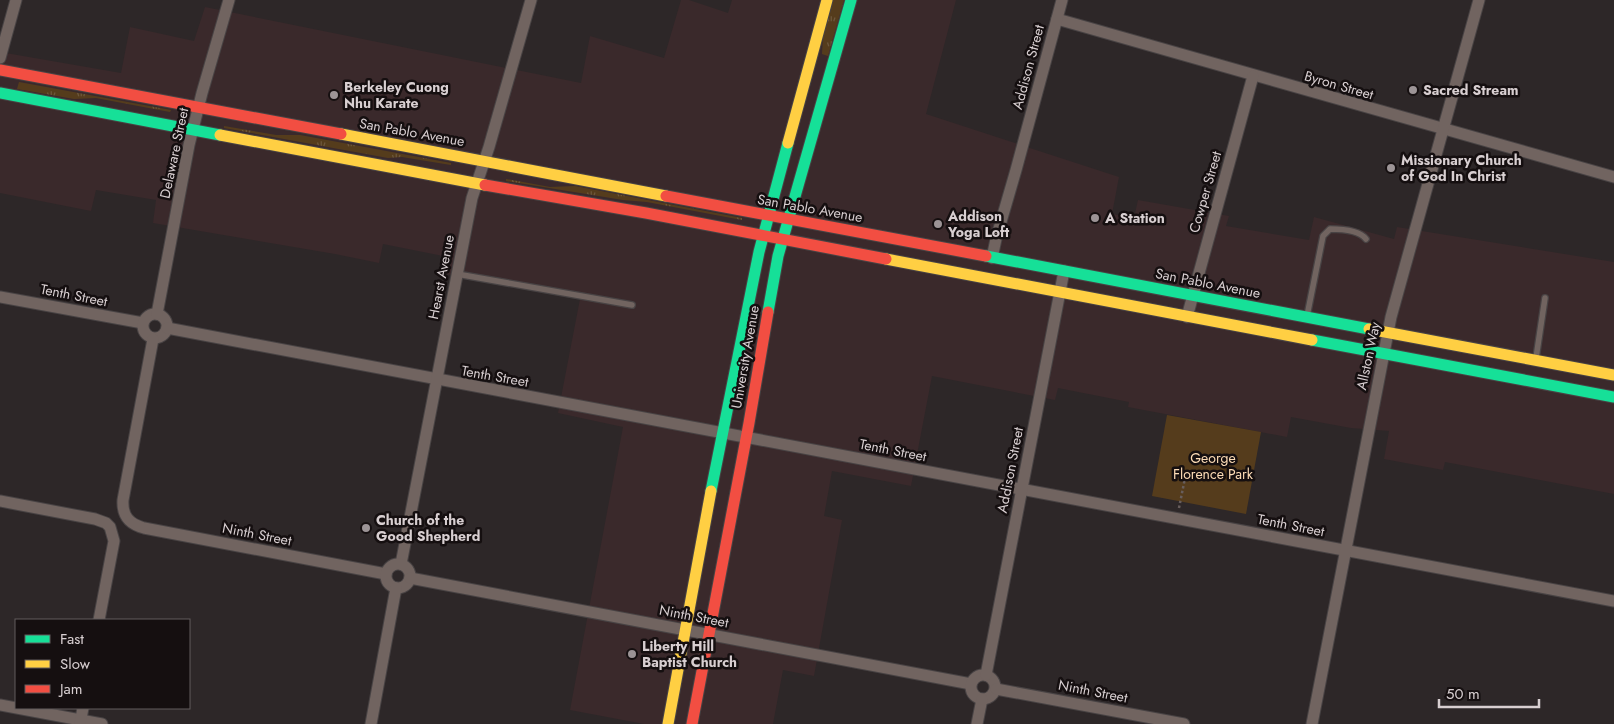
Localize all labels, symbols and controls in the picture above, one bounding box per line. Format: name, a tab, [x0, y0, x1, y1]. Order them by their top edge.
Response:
street label: Addison Street	[1007, 22, 1049, 112]
street label: Byron Street	[1302, 66, 1377, 105]
place label: Berkeley Cuong Nhu Karate	[344, 77, 449, 113]
place label: Sacred Stream	[1423, 80, 1518, 100]
marker: Sacred Stream	[1407, 84, 1419, 96]
marker: Berkeley Cuong Nhu Karate	[328, 89, 340, 101]
street label: Delaware Street	[155, 105, 194, 200]
street label: San Pablo Avenue	[358, 113, 466, 151]
street label: Cowper Street	[1184, 148, 1226, 235]
place label: Missionary Church of God In Christ	[1401, 150, 1522, 186]
marker: Missionary Church of God In Christ	[1385, 162, 1397, 174]
street label: San Pablo Avenue	[756, 189, 864, 227]
place label: Addison Yoga Loft	[947, 206, 1010, 242]
place label: A Station	[1104, 208, 1165, 228]
marker: A Station	[1089, 212, 1101, 224]
marker: Addison Yoga Loft	[932, 218, 944, 230]
street label: Hearst Avenue	[423, 233, 459, 321]
street label: San Pablo Avenue	[1154, 263, 1262, 303]
street label: Tenth Street	[39, 279, 110, 311]
street label: University Avenue	[726, 304, 764, 410]
street label: Allston Way	[1351, 319, 1385, 392]
street label: Tenth Street	[460, 360, 531, 392]
street label: Addison Street	[992, 425, 1028, 515]
street label: Tenth Street	[858, 434, 929, 466]
park label: George Florence Park	[1173, 448, 1254, 484]
street label: Tenth Street	[1256, 509, 1327, 541]
place label: Church of the Good Shepherd	[376, 510, 481, 546]
street label: Ninth Street	[221, 517, 294, 551]
marker: Church of the Good Shepherd	[360, 522, 372, 534]
street label: Ninth Street	[658, 599, 731, 633]
legend	[15, 619, 190, 709]
text: Fast	[60, 628, 84, 650]
place label: Liberty Hill Baptist Church	[642, 636, 737, 672]
marker: Liberty Hill Baptist Church	[626, 648, 638, 660]
text: Slow	[60, 653, 91, 675]
street label: Ninth Street	[1057, 674, 1130, 708]
scale bar	[1439, 676, 1539, 708]
text: Jam	[58, 678, 83, 700]
text: 50 m	[1446, 683, 1480, 705]

